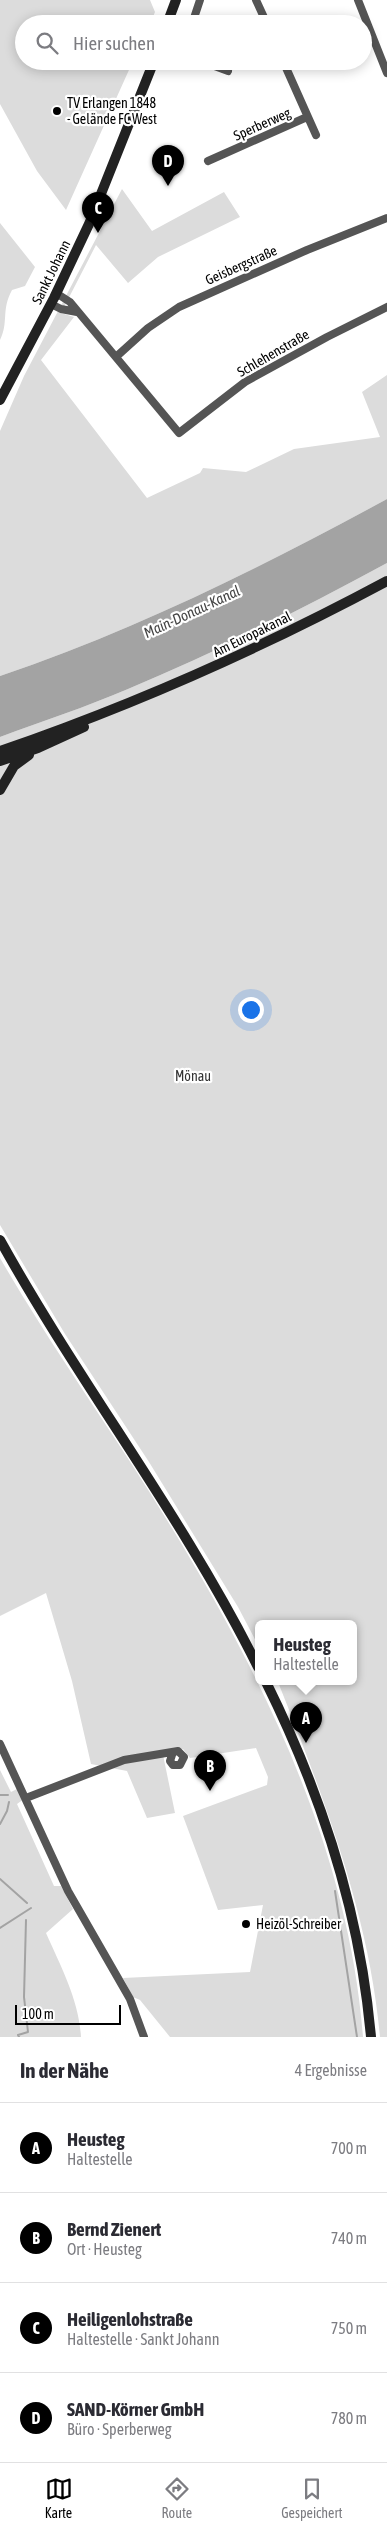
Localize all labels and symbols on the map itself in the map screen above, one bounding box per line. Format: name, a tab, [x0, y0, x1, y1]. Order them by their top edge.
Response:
place label: TV Erlangen 1848 - Gelände FC West	[67, 95, 157, 127]
street label: Sperberweg	[231, 104, 293, 144]
marker: TV Erlangen 1848 - Gelände FC West	[51, 105, 63, 117]
pin: D	[152, 145, 184, 186]
pin: C	[82, 192, 114, 233]
street label: Sankt Johann	[29, 237, 73, 307]
street label: Geisbergstraße	[203, 242, 279, 288]
street label: Schlehenstraße	[234, 326, 312, 380]
water label: Main-Donau-Kanal	[141, 582, 243, 641]
street label: Am Europakanal	[210, 608, 294, 660]
your location	[238, 997, 264, 1023]
park label: Mönau	[175, 1068, 211, 1084]
pin: A	[290, 1702, 322, 1743]
pin: B	[194, 1750, 226, 1791]
place label: Heizöl-Schreiber	[256, 1916, 342, 1932]
marker: Heizöl-Schreiber	[240, 1918, 252, 1930]
scale bar	[15, 2002, 121, 2025]

